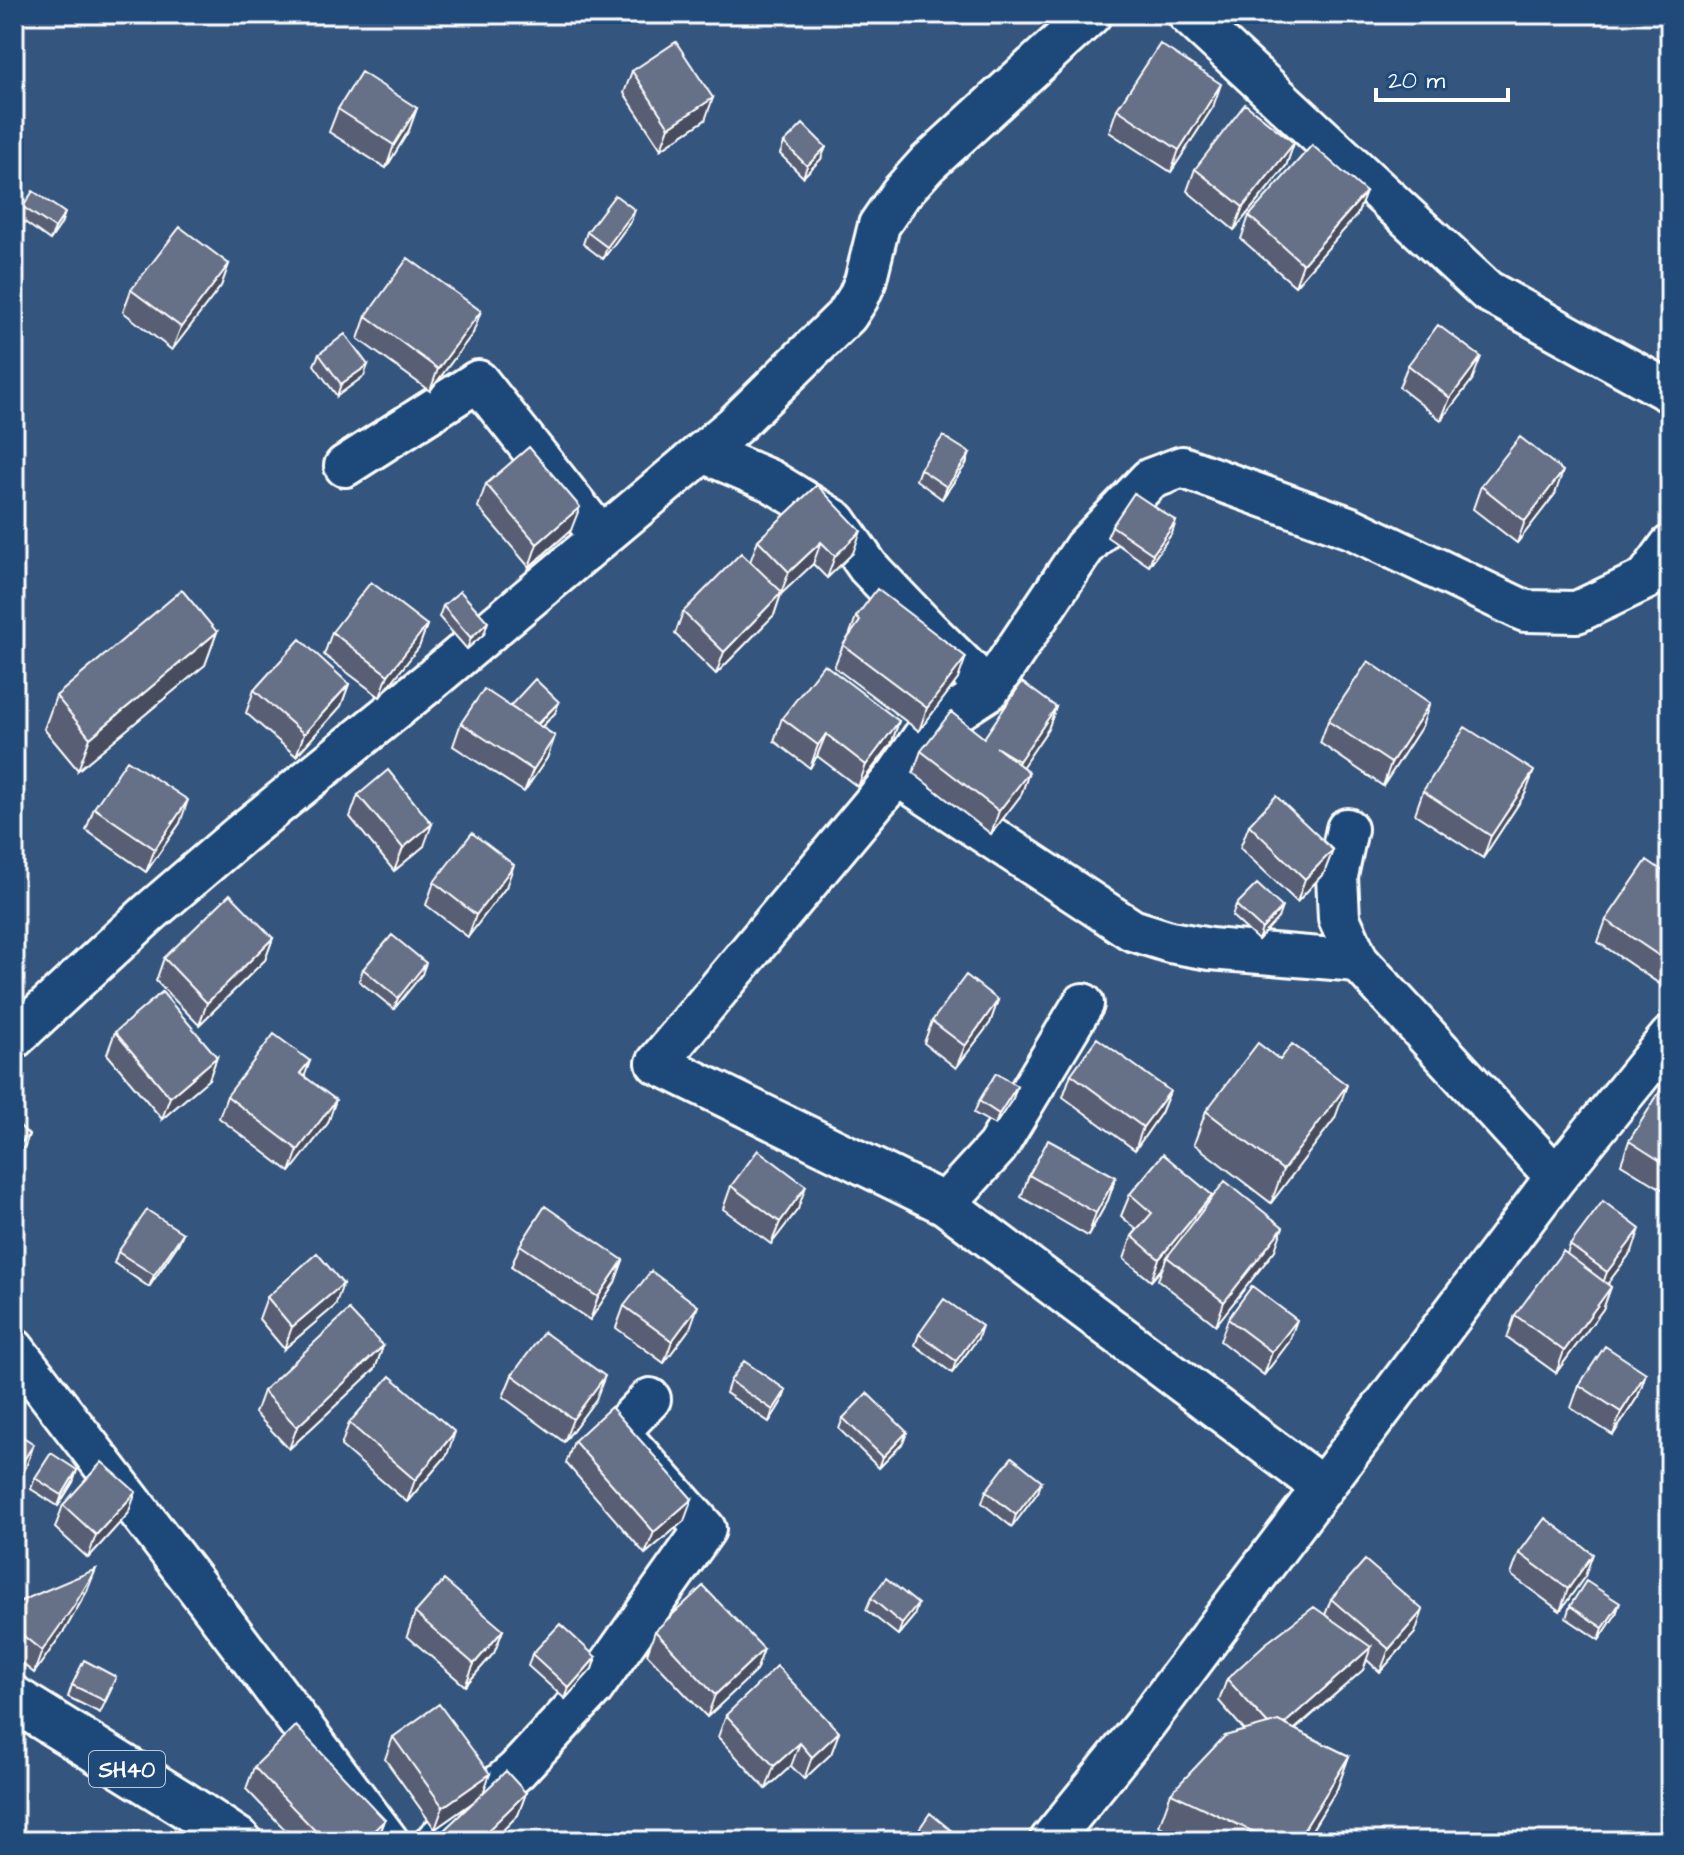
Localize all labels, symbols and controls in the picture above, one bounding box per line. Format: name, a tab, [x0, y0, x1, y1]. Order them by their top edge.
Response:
scale bar	[1376, 52, 1508, 102]
text: 20 m	[1388, 64, 1445, 98]
road number: SH40	[89, 1751, 165, 1787]

